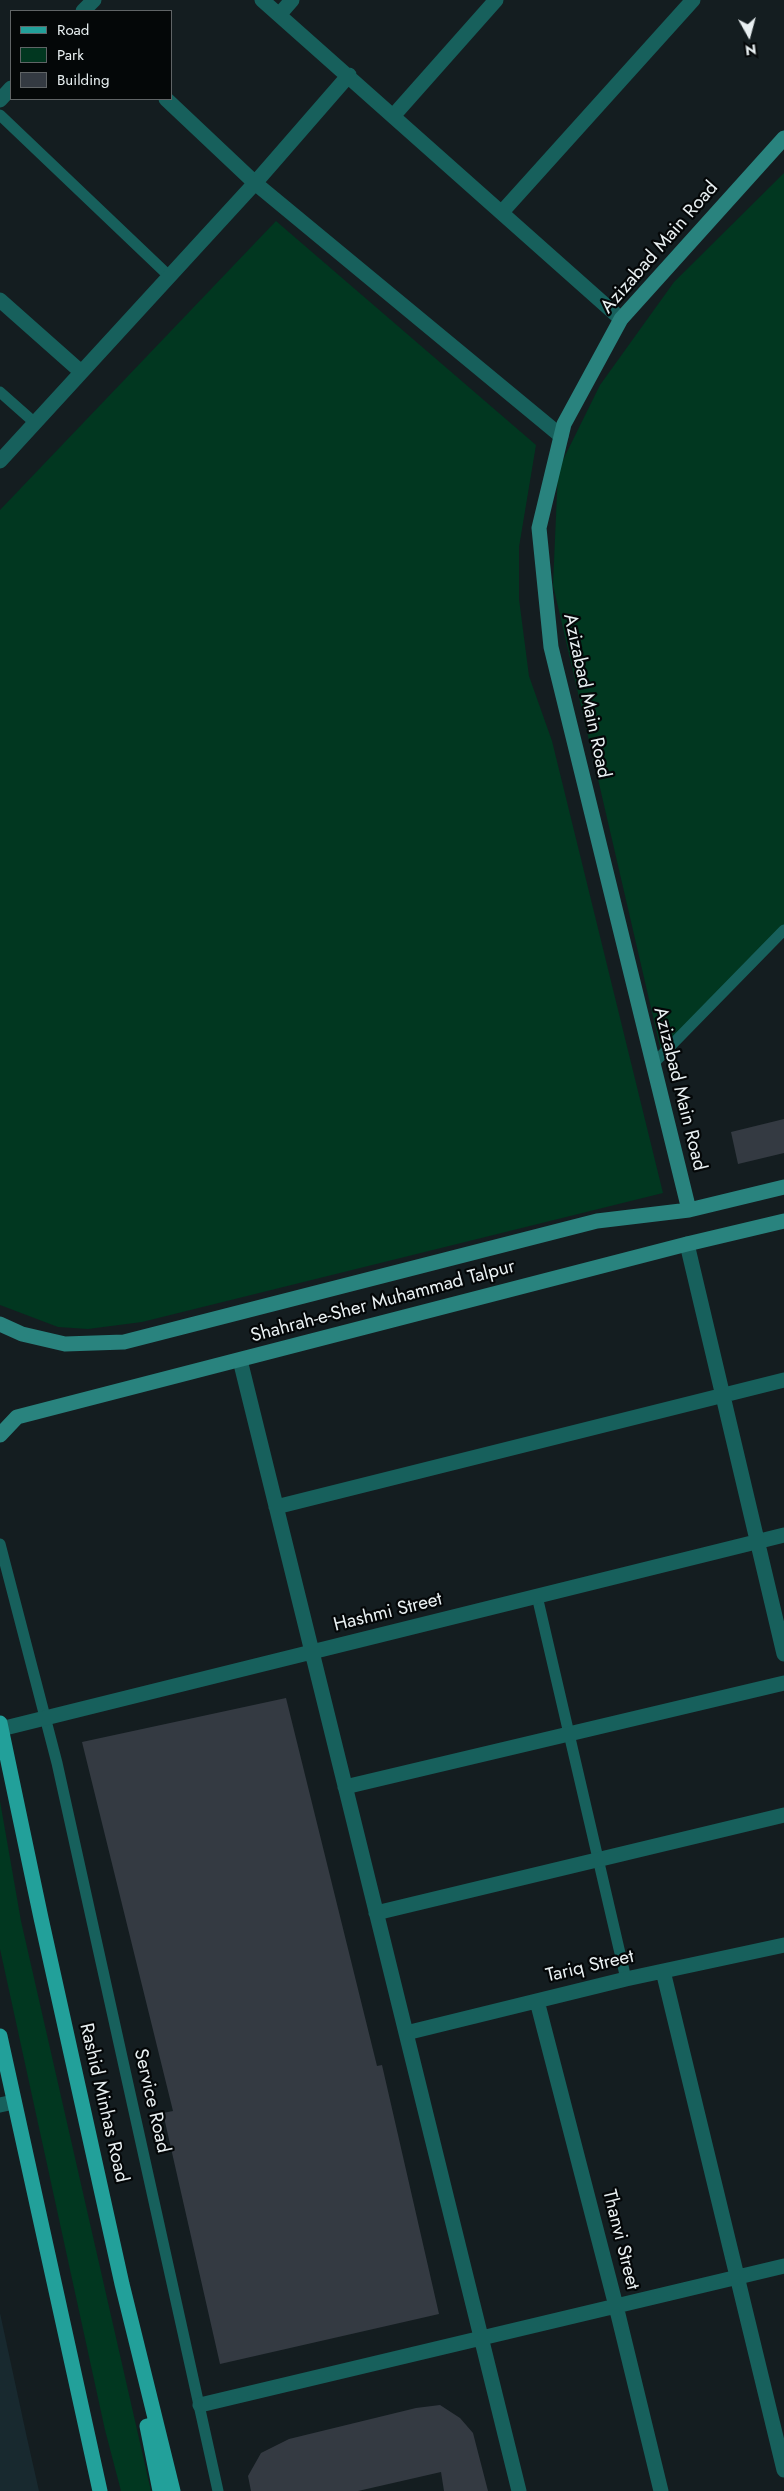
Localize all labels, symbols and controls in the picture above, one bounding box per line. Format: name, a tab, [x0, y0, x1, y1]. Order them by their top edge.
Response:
legend	[10, 10, 172, 100]
north arrow	[724, 10, 774, 60]
text: Road	[57, 19, 89, 41]
text: N	[744, 39, 758, 60]
text: Park	[57, 44, 84, 66]
text: Building	[57, 69, 109, 91]
street label: Azizabad Main Road	[596, 177, 724, 319]
street label: Azizabad Main Road	[557, 612, 615, 780]
street label: Azizabad Main Road	[648, 1005, 710, 1173]
street label: Shahrah-e-Sher Muhammad Talpur	[248, 1256, 518, 1348]
street label: Hashmi Street	[331, 1588, 445, 1638]
street label: Tariq Street	[544, 1946, 636, 1988]
street label: Rashid Minhas Road	[74, 2021, 132, 2185]
street label: Service Road	[128, 2047, 174, 2155]
street label: Thanvi Street	[597, 2188, 643, 2292]

